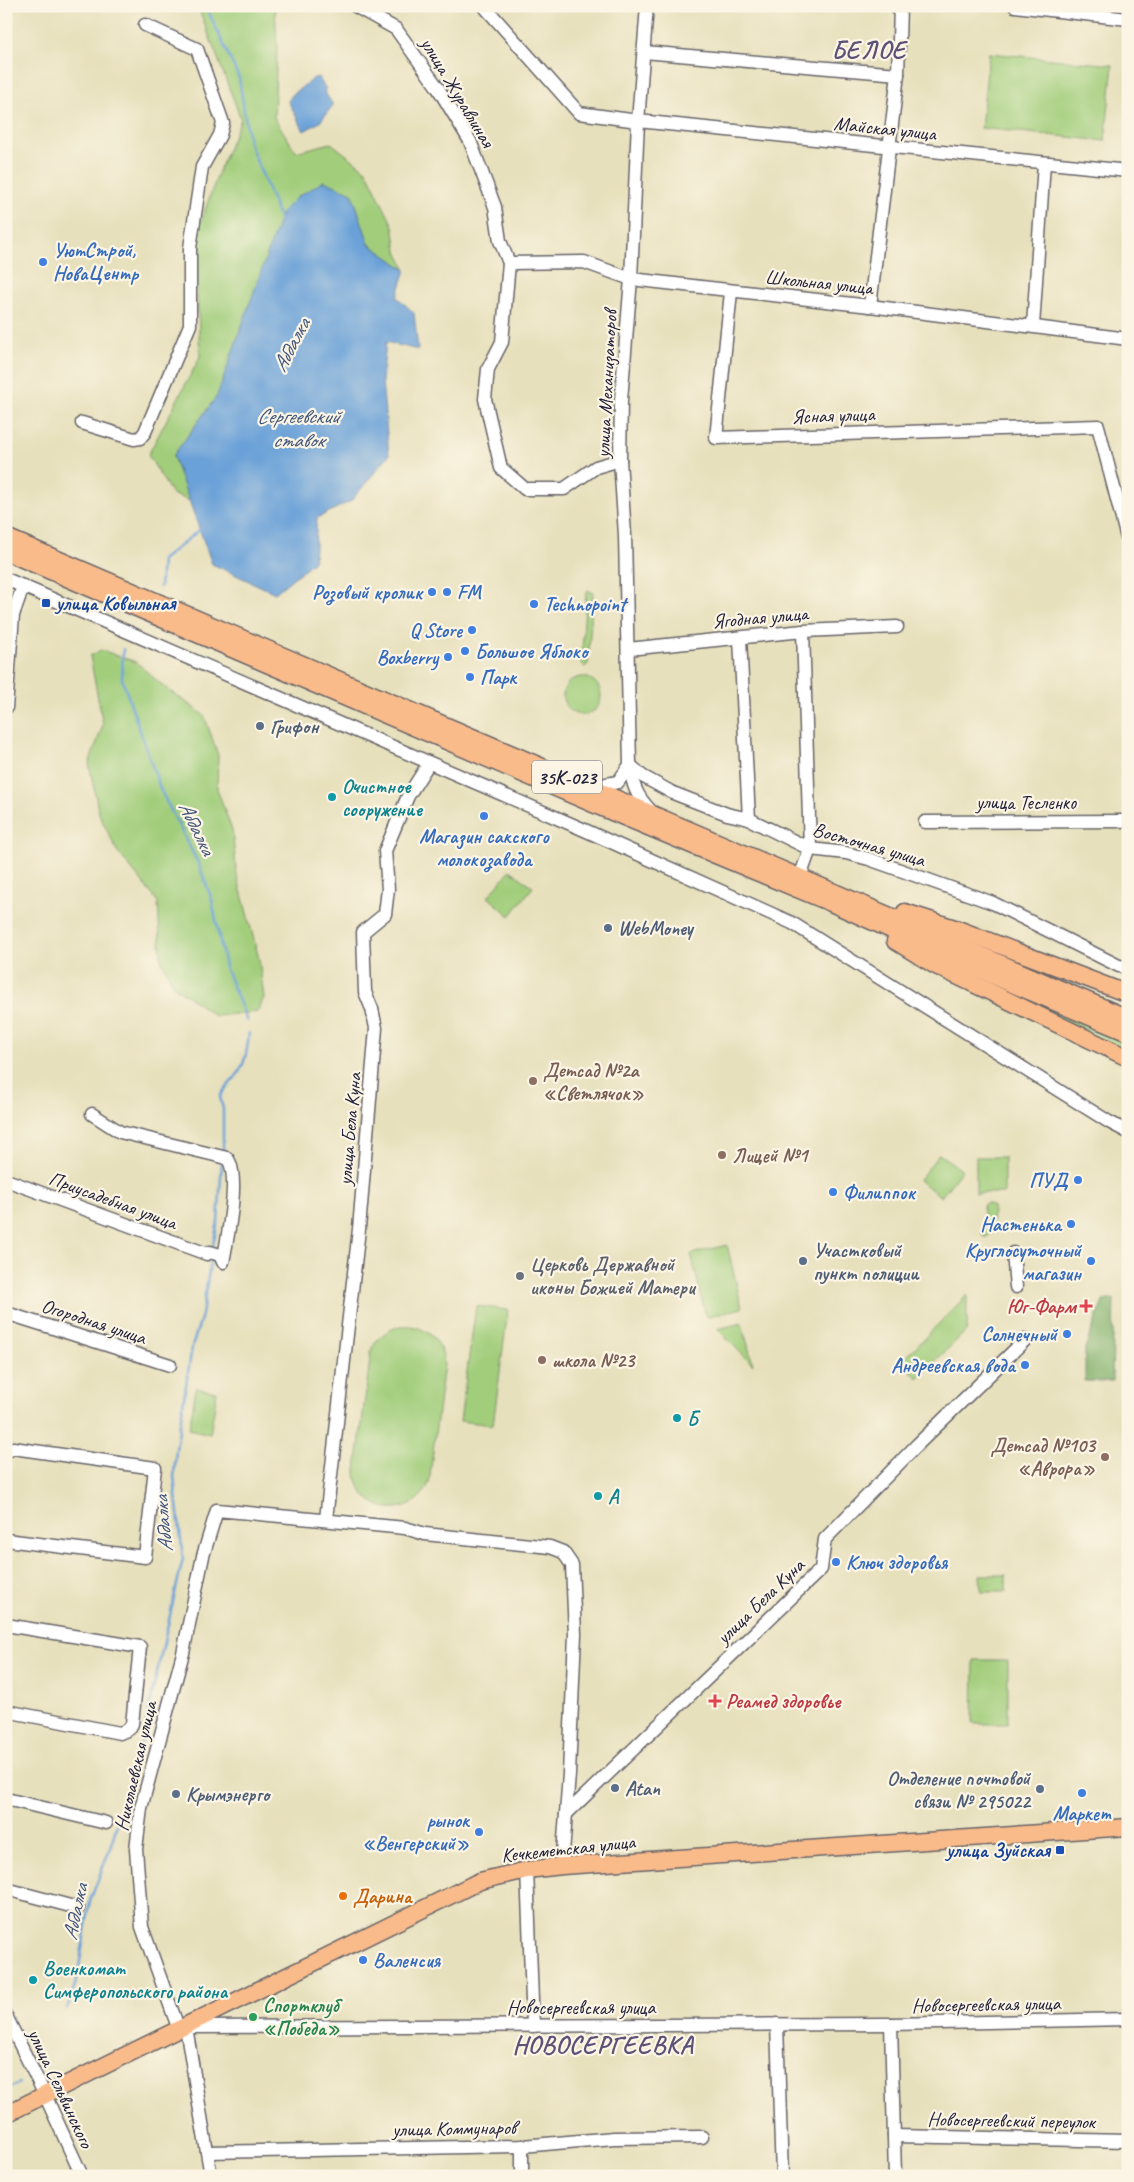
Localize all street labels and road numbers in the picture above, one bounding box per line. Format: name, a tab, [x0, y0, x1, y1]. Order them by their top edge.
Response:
street label: улица Журавлиная	[414, 32, 501, 153]
street label: Майская улица	[833, 111, 939, 147]
street label: Школьная улица	[764, 264, 876, 301]
street label: улица Механизаторов	[590, 306, 623, 460]
street label: Ясная улица	[791, 401, 877, 429]
street label: Ягодная улица	[711, 601, 811, 634]
road number: 35К-023	[532, 760, 602, 794]
street label: улица Тесленко	[975, 790, 1077, 815]
street label: Восточная улица	[810, 817, 929, 873]
street label: улица Бела Куна	[332, 1070, 367, 1187]
street label: Приусадебная улица	[45, 1166, 182, 1236]
street label: Огородная улица	[38, 1293, 151, 1351]
street label: улица Бела Куна	[710, 1552, 811, 1650]
street label: Николаевская улица	[108, 1697, 163, 1833]
street label: Кечкеметская улица	[500, 1829, 638, 1868]
street label: Новосергеевская улица	[911, 1991, 1062, 2018]
street label: Новосергеевская улица	[507, 1995, 657, 2020]
street label: улица Сельвинского	[22, 2024, 100, 2153]
street label: Новосергеевский переулок	[927, 2107, 1097, 2134]
street label: улица Коммунаров	[391, 2115, 521, 2142]

